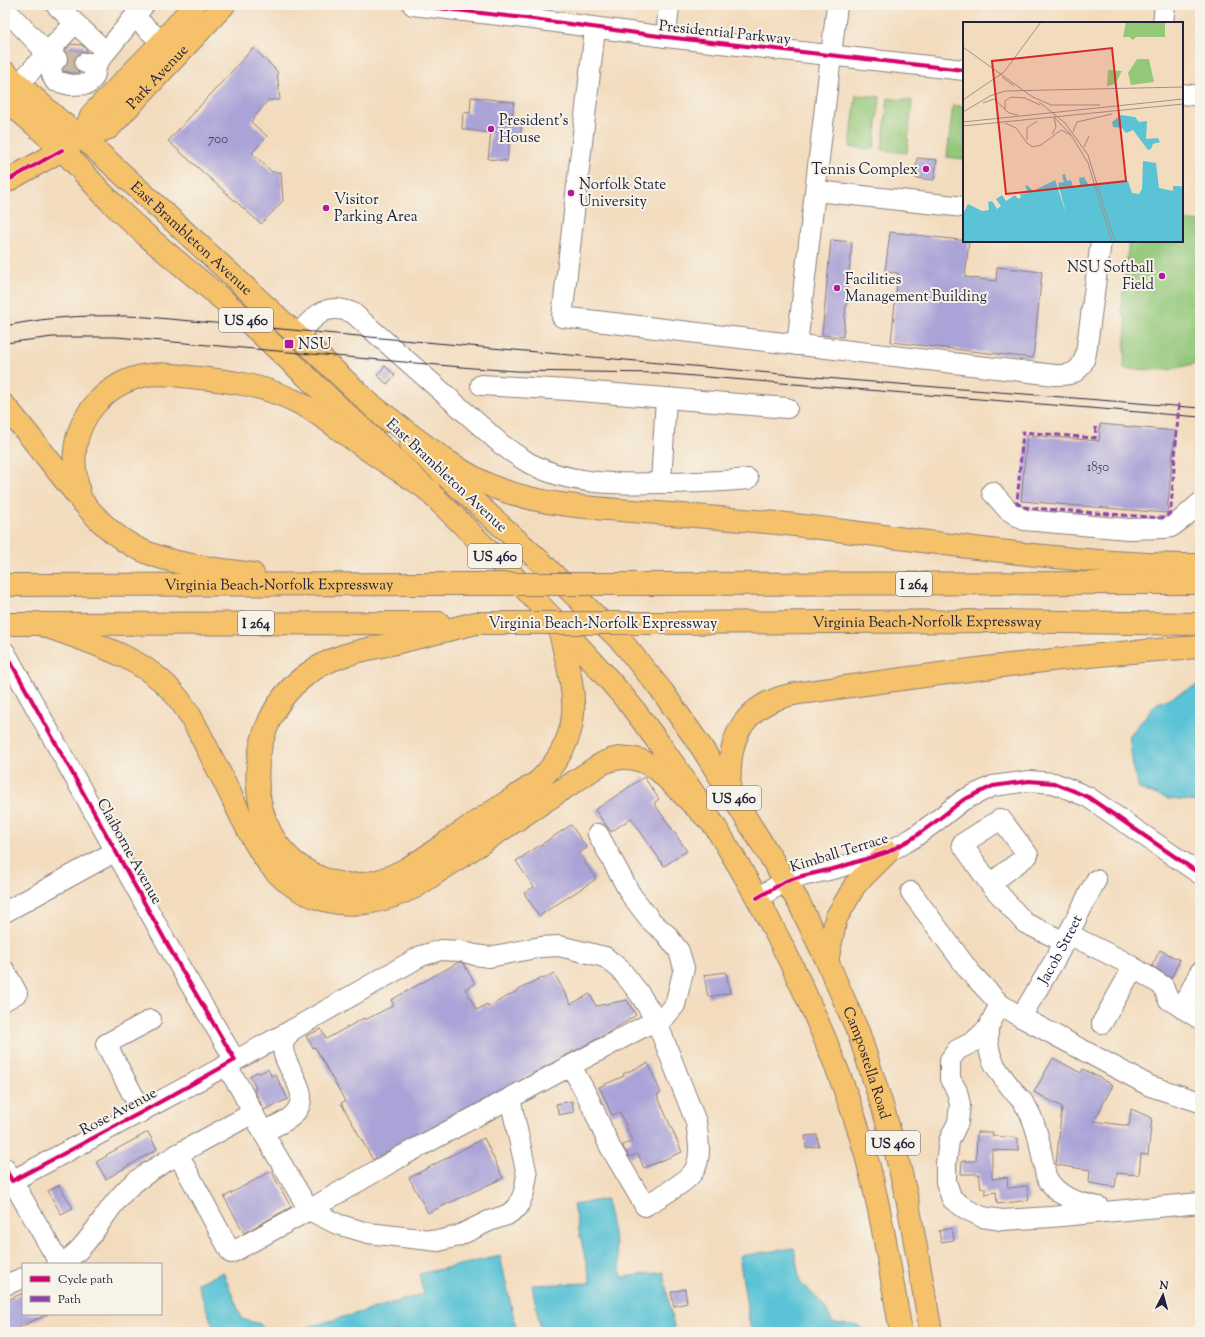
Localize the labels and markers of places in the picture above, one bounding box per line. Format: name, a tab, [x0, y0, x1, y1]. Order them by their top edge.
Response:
place label: President’s House	[499, 111, 569, 149]
marker: President’s House	[486, 124, 496, 134]
place label: Tennis Complex	[811, 160, 918, 181]
marker: Tennis Complex	[921, 164, 931, 174]
place label: Norfolk State University	[579, 175, 666, 213]
marker: Norfolk State University	[566, 188, 576, 198]
place label: Visitor Parking Area	[334, 190, 418, 228]
marker: Visitor Parking Area	[321, 203, 331, 213]
place label: NSU Softball Field	[1067, 258, 1155, 296]
place label: Facilities Management Building	[845, 270, 987, 308]
marker: NSU Softball Field	[1157, 271, 1167, 281]
marker: Facilities Management Building	[832, 283, 842, 293]
place label: NSU	[298, 335, 331, 356]
marker: NSU	[283, 338, 295, 350]

